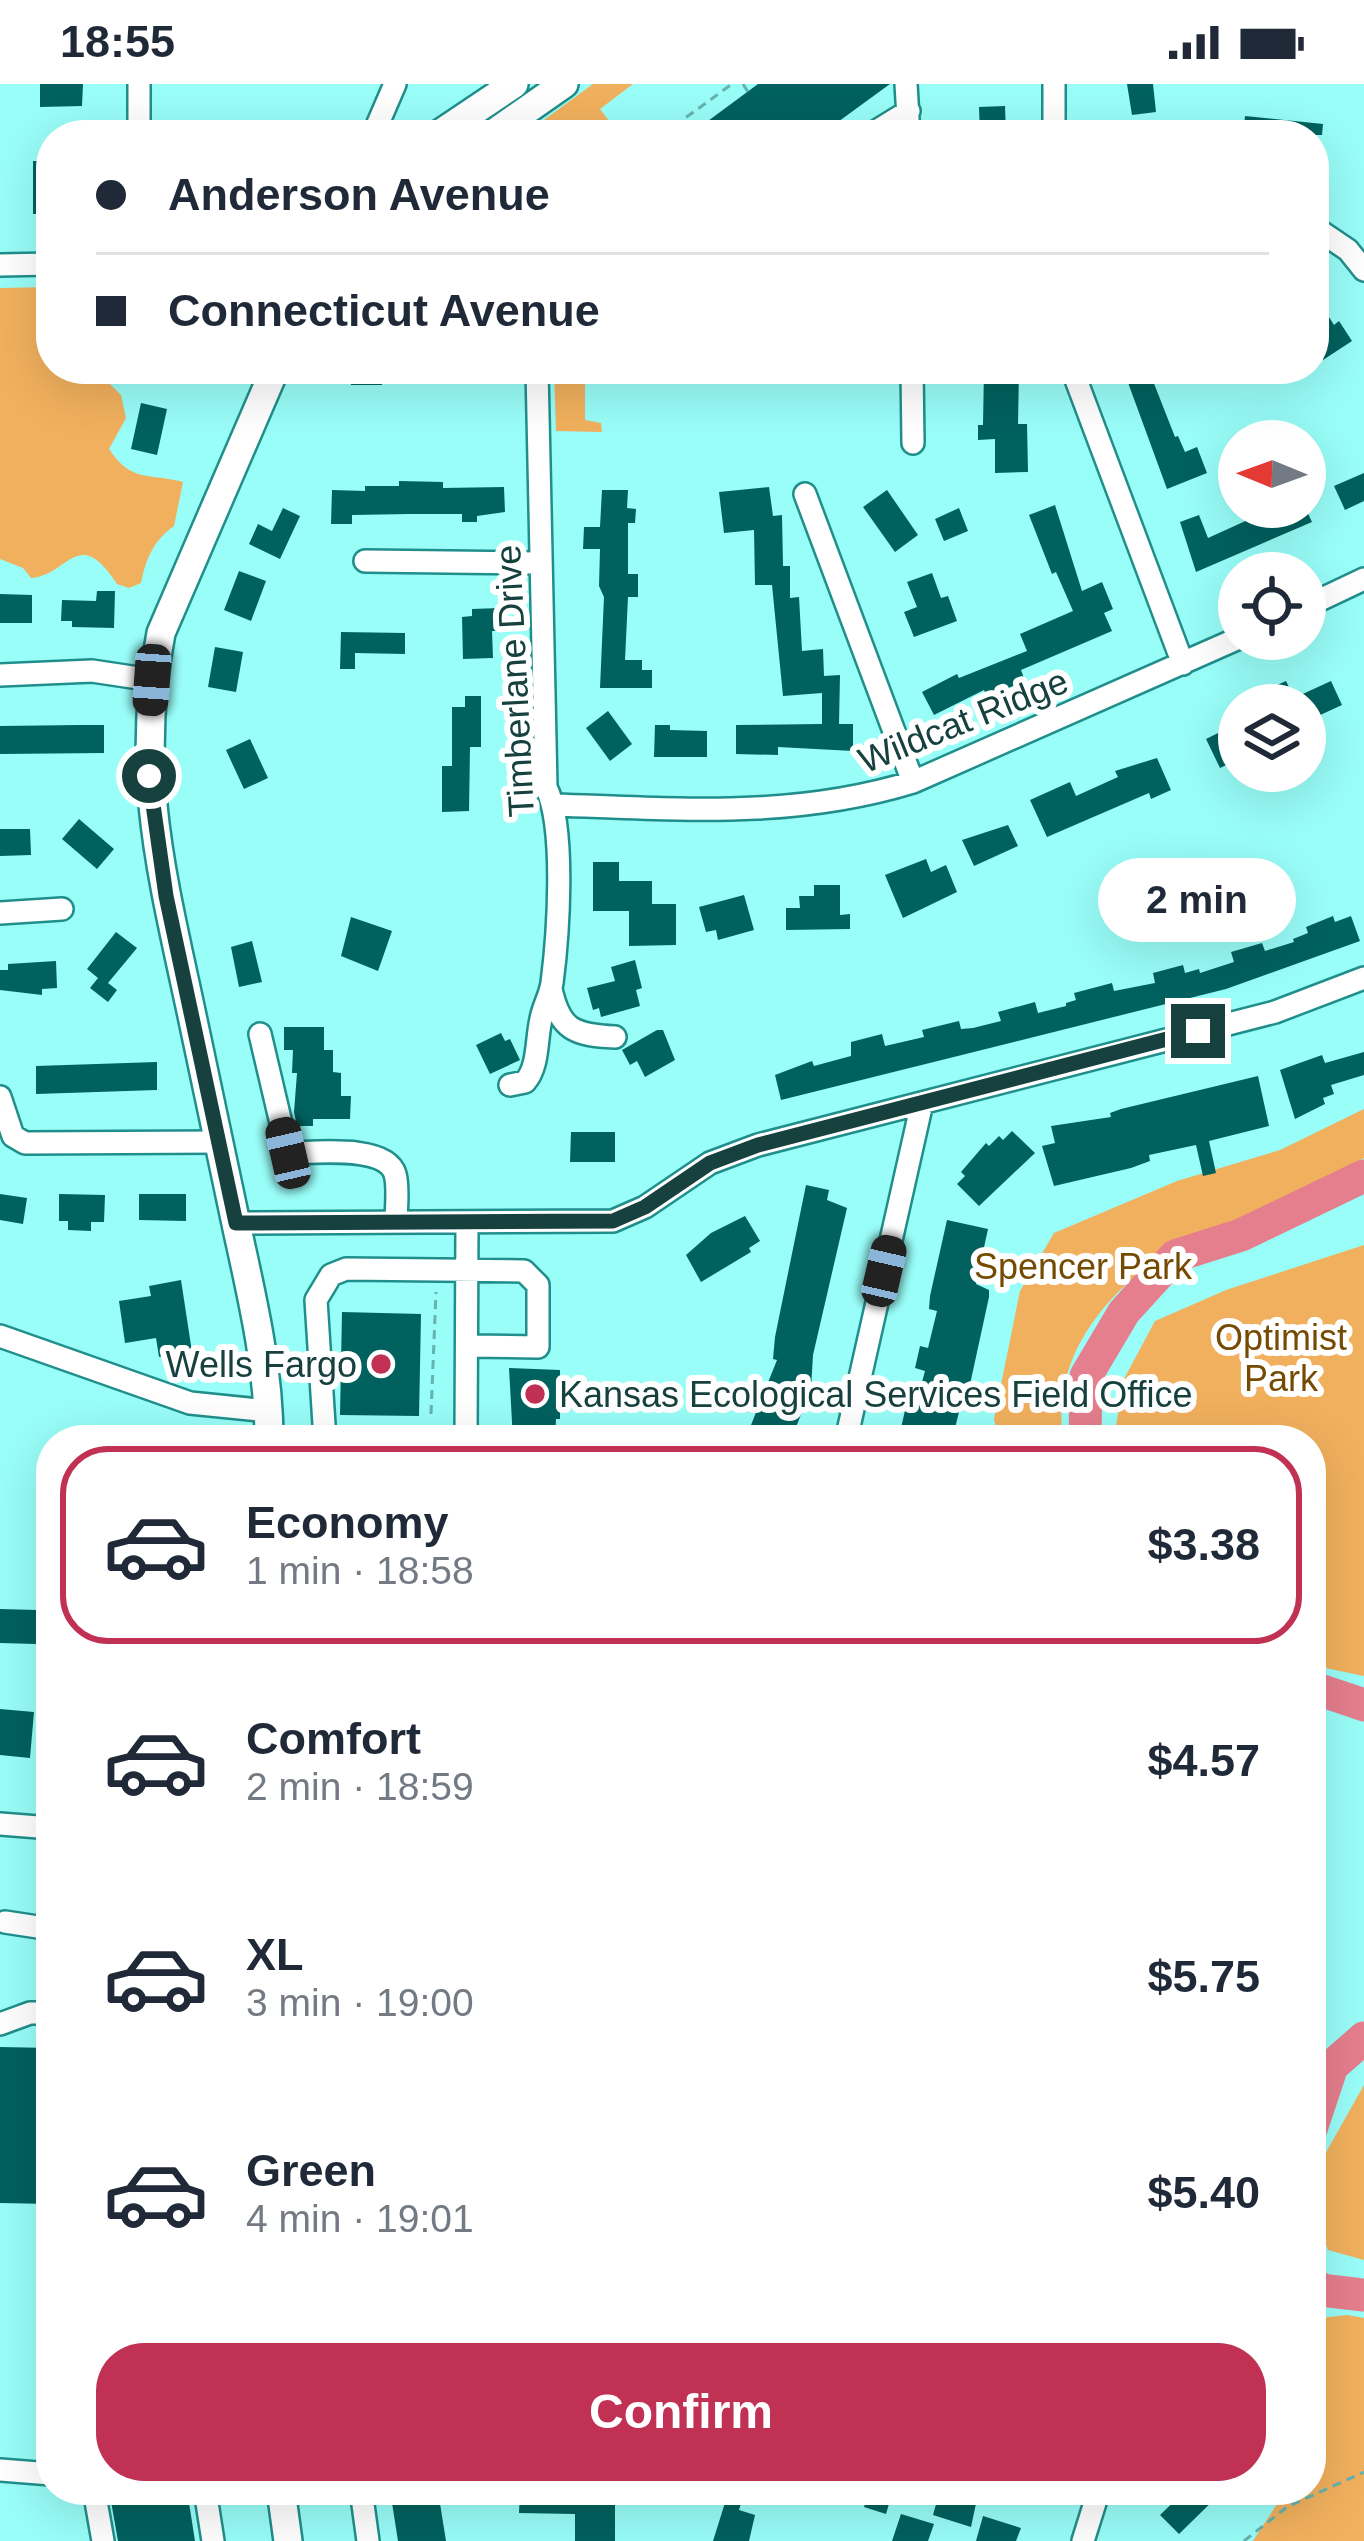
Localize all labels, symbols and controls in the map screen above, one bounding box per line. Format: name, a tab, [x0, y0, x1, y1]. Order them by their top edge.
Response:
text: 18:55	[60, 16, 175, 67]
text: Anderson Avenue	[168, 169, 550, 220]
text: Connecticut Avenue	[168, 285, 600, 336]
north arrow	[1218, 420, 1326, 528]
map controls	[1218, 420, 1326, 792]
street label: Timberlane Drive	[487, 544, 542, 818]
button: locate	[1218, 552, 1326, 660]
car	[132, 643, 172, 717]
street label: Wildcat Ridge	[853, 660, 1074, 781]
button: layers	[1218, 684, 1326, 792]
route start	[122, 749, 176, 803]
callout: 2 min	[1099, 857, 1297, 941]
text: 2 min	[1146, 878, 1248, 921]
route end	[1171, 1004, 1225, 1058]
car	[262, 1114, 314, 1192]
car	[858, 1232, 910, 1310]
park label: Spencer Park	[974, 1246, 1193, 1287]
park label: Optimist Park	[1215, 1317, 1347, 1399]
place label: Wells Fargo	[166, 1344, 357, 1385]
marker: Wells Fargo	[368, 1351, 394, 1377]
place label: Kansas Ecological Services Field Office	[559, 1374, 1193, 1415]
marker: Kansas Ecological Services Field Office	[522, 1381, 548, 1407]
icon: car	[102, 1491, 210, 1599]
text: Economy	[246, 1497, 449, 1548]
text: $3.38	[1147, 1519, 1260, 1570]
text: 1 min · 18:58	[246, 1549, 474, 1592]
icon: car	[102, 1707, 210, 1815]
text: Comfort	[246, 1713, 421, 1764]
text: $4.57	[1147, 1735, 1260, 1786]
text: 2 min · 18:59	[246, 1765, 474, 1808]
icon: car	[102, 1923, 210, 2031]
text: XL	[246, 1929, 304, 1980]
text: $5.75	[1147, 1951, 1260, 2002]
text: 3 min · 19:00	[246, 1981, 474, 2024]
icon: car	[102, 2139, 210, 2247]
text: Green	[246, 2145, 376, 2196]
text: $5.40	[1147, 2167, 1260, 2218]
text: 4 min · 19:01	[246, 2197, 474, 2240]
button: Confirm	[96, 2343, 1266, 2481]

